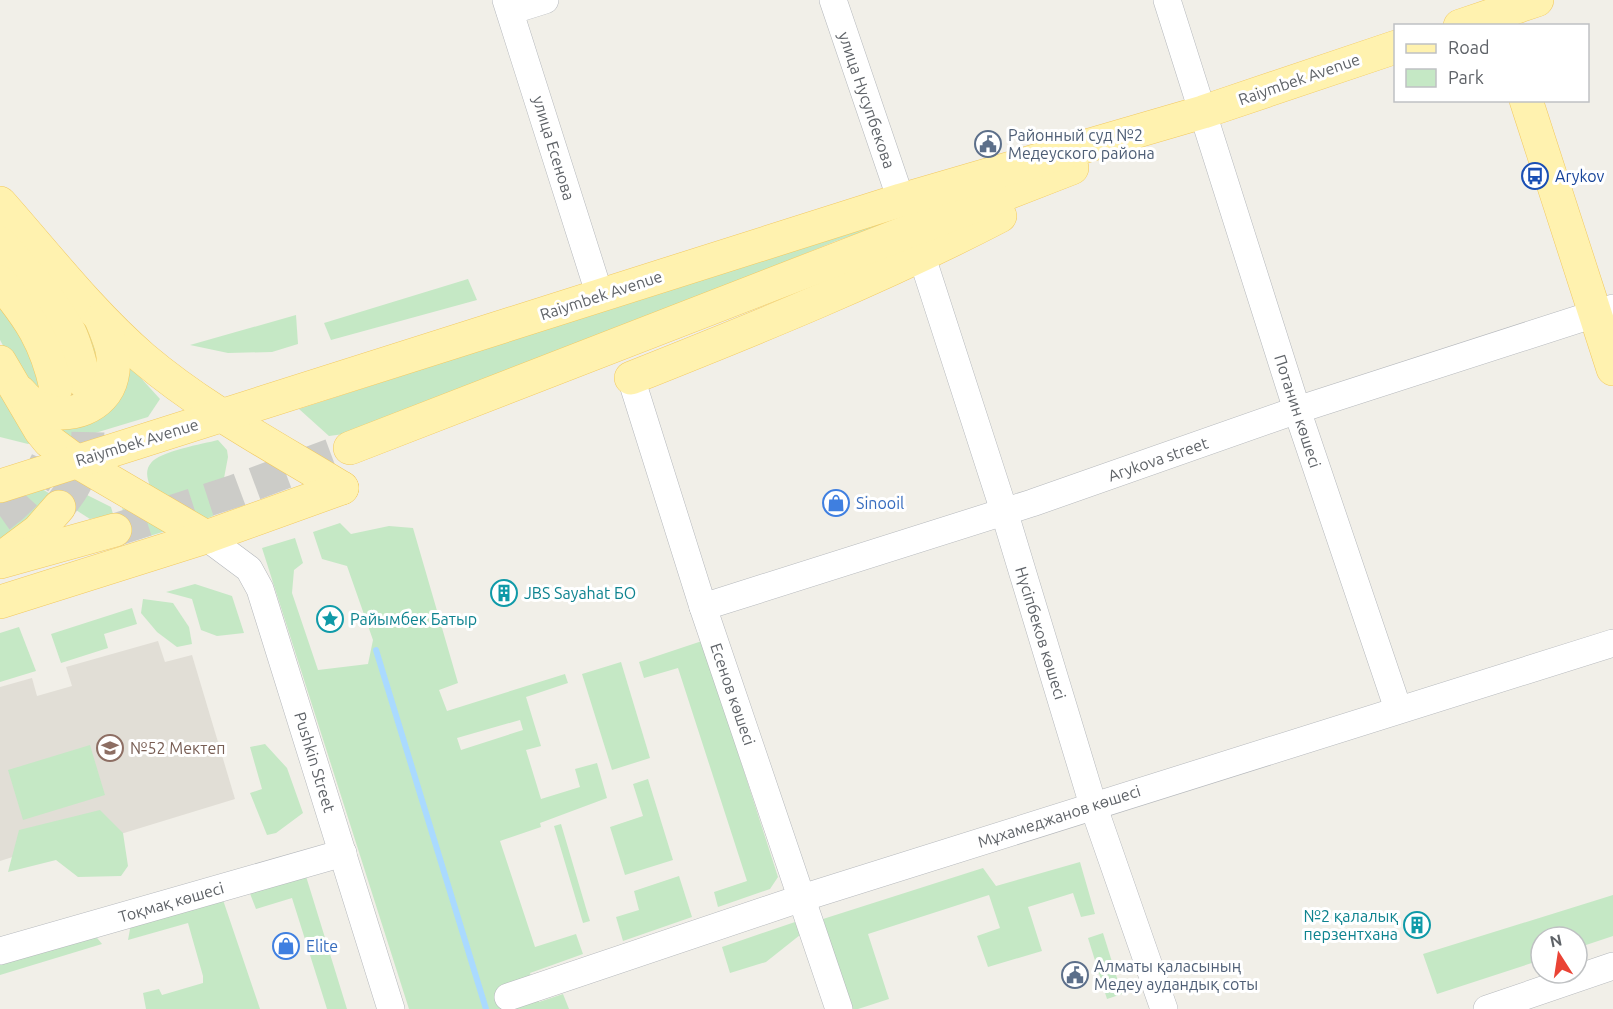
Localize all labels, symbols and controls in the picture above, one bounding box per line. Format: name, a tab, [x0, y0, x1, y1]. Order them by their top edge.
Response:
legend	[1394, 24, 1589, 102]
street label: улица Нусупбекова	[835, 29, 899, 171]
text: Road	[1448, 37, 1490, 57]
street label: Raiymbek Avenue	[1236, 50, 1362, 108]
text: Park	[1448, 67, 1484, 87]
street label: улица Есенова	[530, 94, 578, 202]
place label: Районный суд №2 Медеуского района	[1008, 126, 1155, 162]
public building icon: Районный суд №2 Медеуского района	[973, 129, 1003, 159]
bus stop icon: Arykov	[1520, 161, 1550, 191]
place label: Arykov	[1555, 167, 1605, 185]
street label: Raiymbek Avenue	[538, 267, 664, 323]
street label: Потанин көшесі	[1271, 352, 1325, 470]
street label: Raiymbek Avenue	[73, 415, 201, 469]
street label: Arykova street	[1106, 433, 1211, 485]
shop icon: Sinooil	[821, 488, 851, 518]
place label: Sinooil	[856, 494, 904, 512]
street label: Нүсіпбеков көшесі	[1012, 564, 1070, 702]
building icon: JBS Sayahat БО	[489, 578, 519, 608]
place label: JBS Sayahat БО	[524, 584, 636, 602]
place icon: Райымбек Батыр	[315, 604, 345, 634]
place label: Райымбек Батыр	[350, 610, 477, 628]
street label: Есенов көшесі	[707, 641, 759, 747]
street label: Pushkin Street	[291, 710, 339, 815]
school or university icon: №52 Мектеп	[95, 733, 125, 763]
place label: №52 Мектеп	[130, 739, 225, 757]
street label: Мұхамеджанов көшесі	[975, 781, 1143, 851]
street label: Тоқмақ көшесі	[116, 878, 226, 926]
place label: №2 қалалық перзентхана	[1303, 907, 1398, 943]
building icon: №2 қалалық перзентхана	[1402, 910, 1432, 940]
north arrow	[1529, 925, 1589, 985]
text: N	[1548, 930, 1564, 950]
shop icon: Elite	[271, 931, 301, 961]
place label: Elite	[306, 937, 338, 955]
place label: Алматы қаласының Медеу аудандық соты	[1094, 957, 1258, 993]
public building icon: Алматы қаласының Медеу аудандық соты	[1060, 960, 1090, 990]

